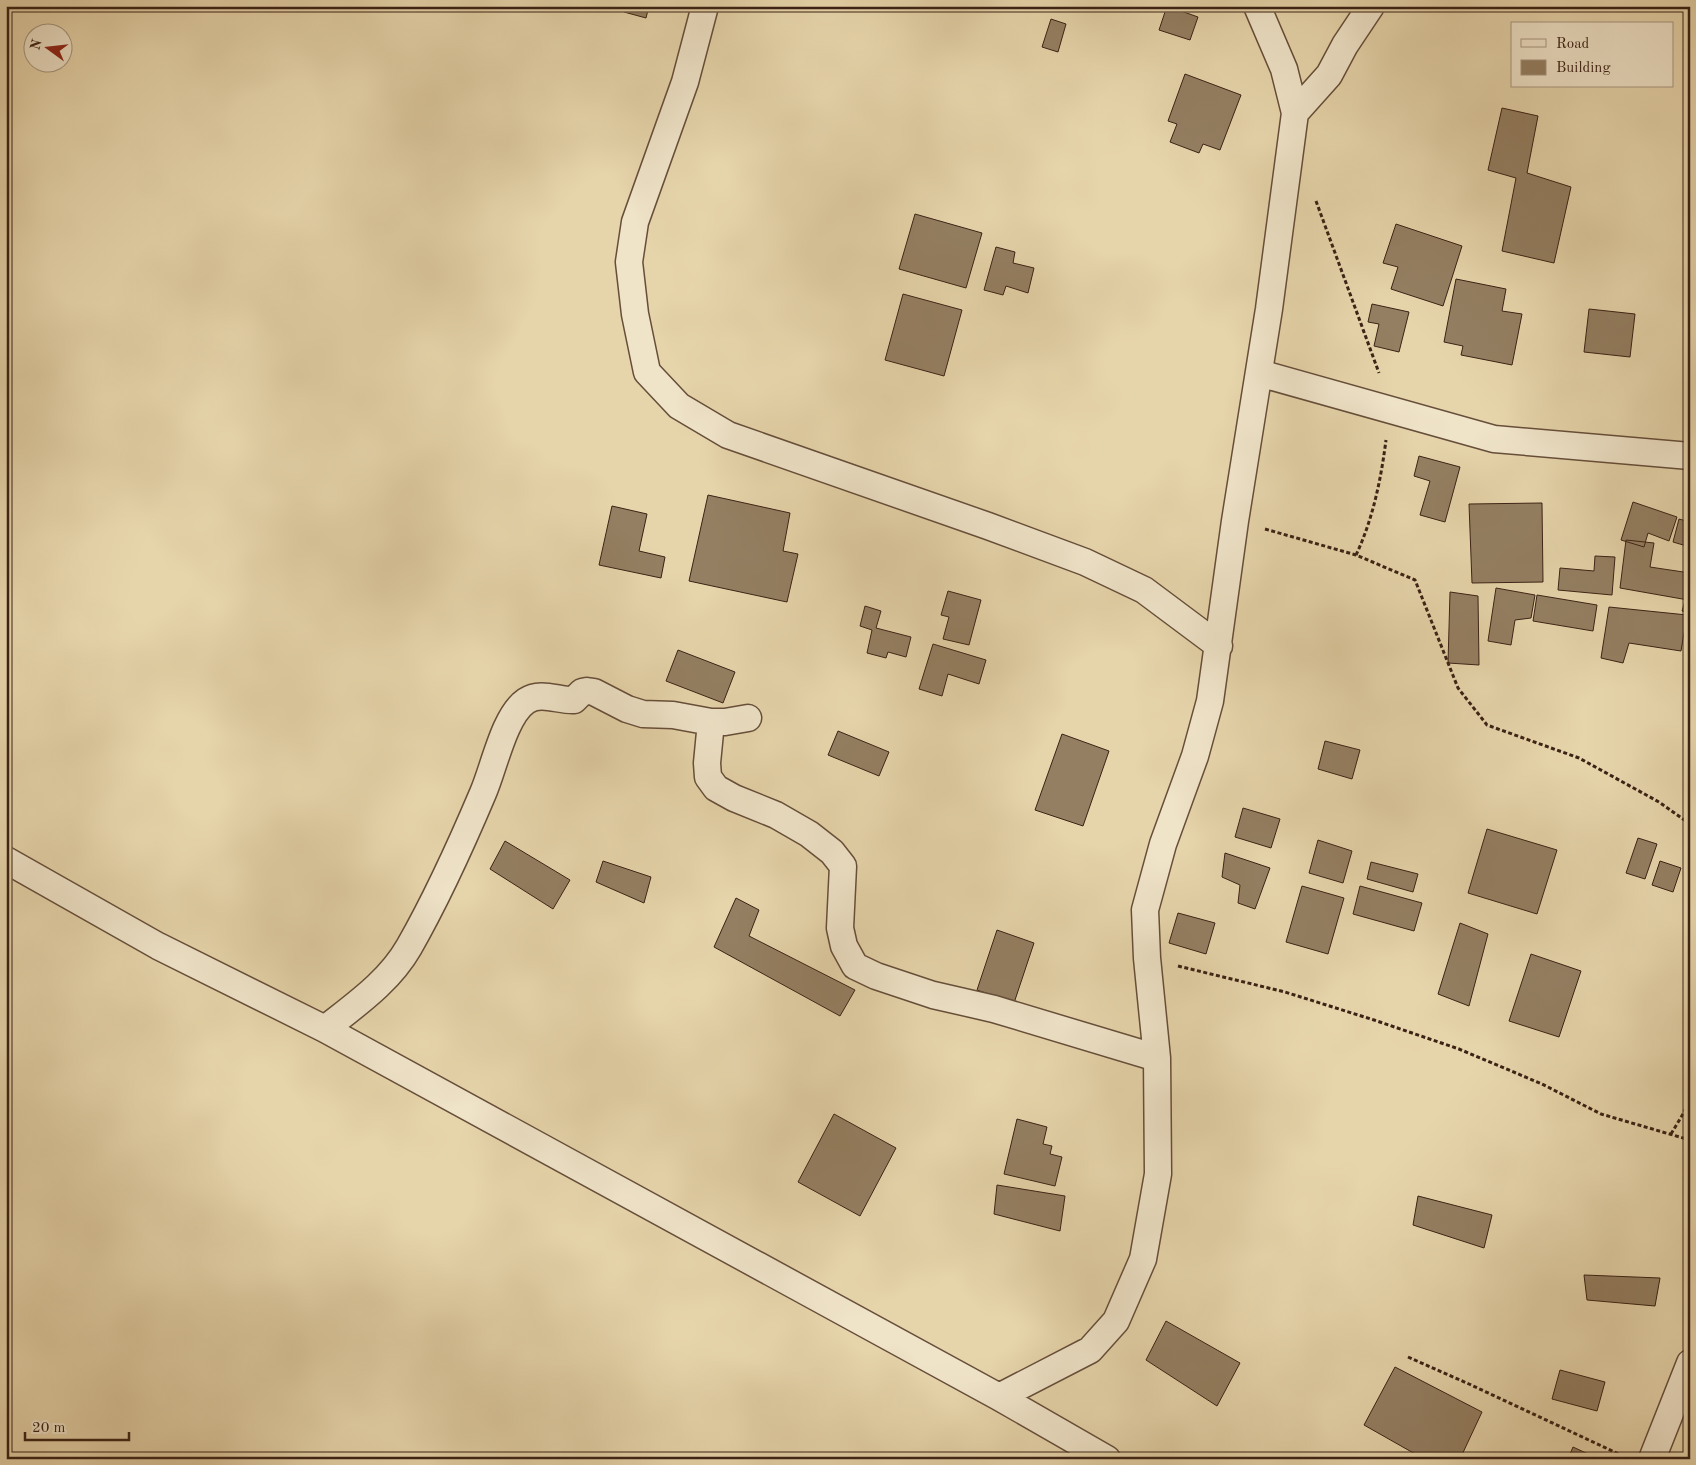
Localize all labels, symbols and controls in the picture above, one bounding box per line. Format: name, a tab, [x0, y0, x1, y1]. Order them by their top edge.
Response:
north arrow	[22, 22, 72, 72]
legend	[1511, 22, 1674, 88]
text: Road	[1556, 37, 1590, 52]
text: N	[28, 38, 45, 52]
text: Building	[1556, 61, 1611, 76]
scale bar	[25, 1410, 129, 1442]
text: 20 m	[32, 1421, 66, 1436]

